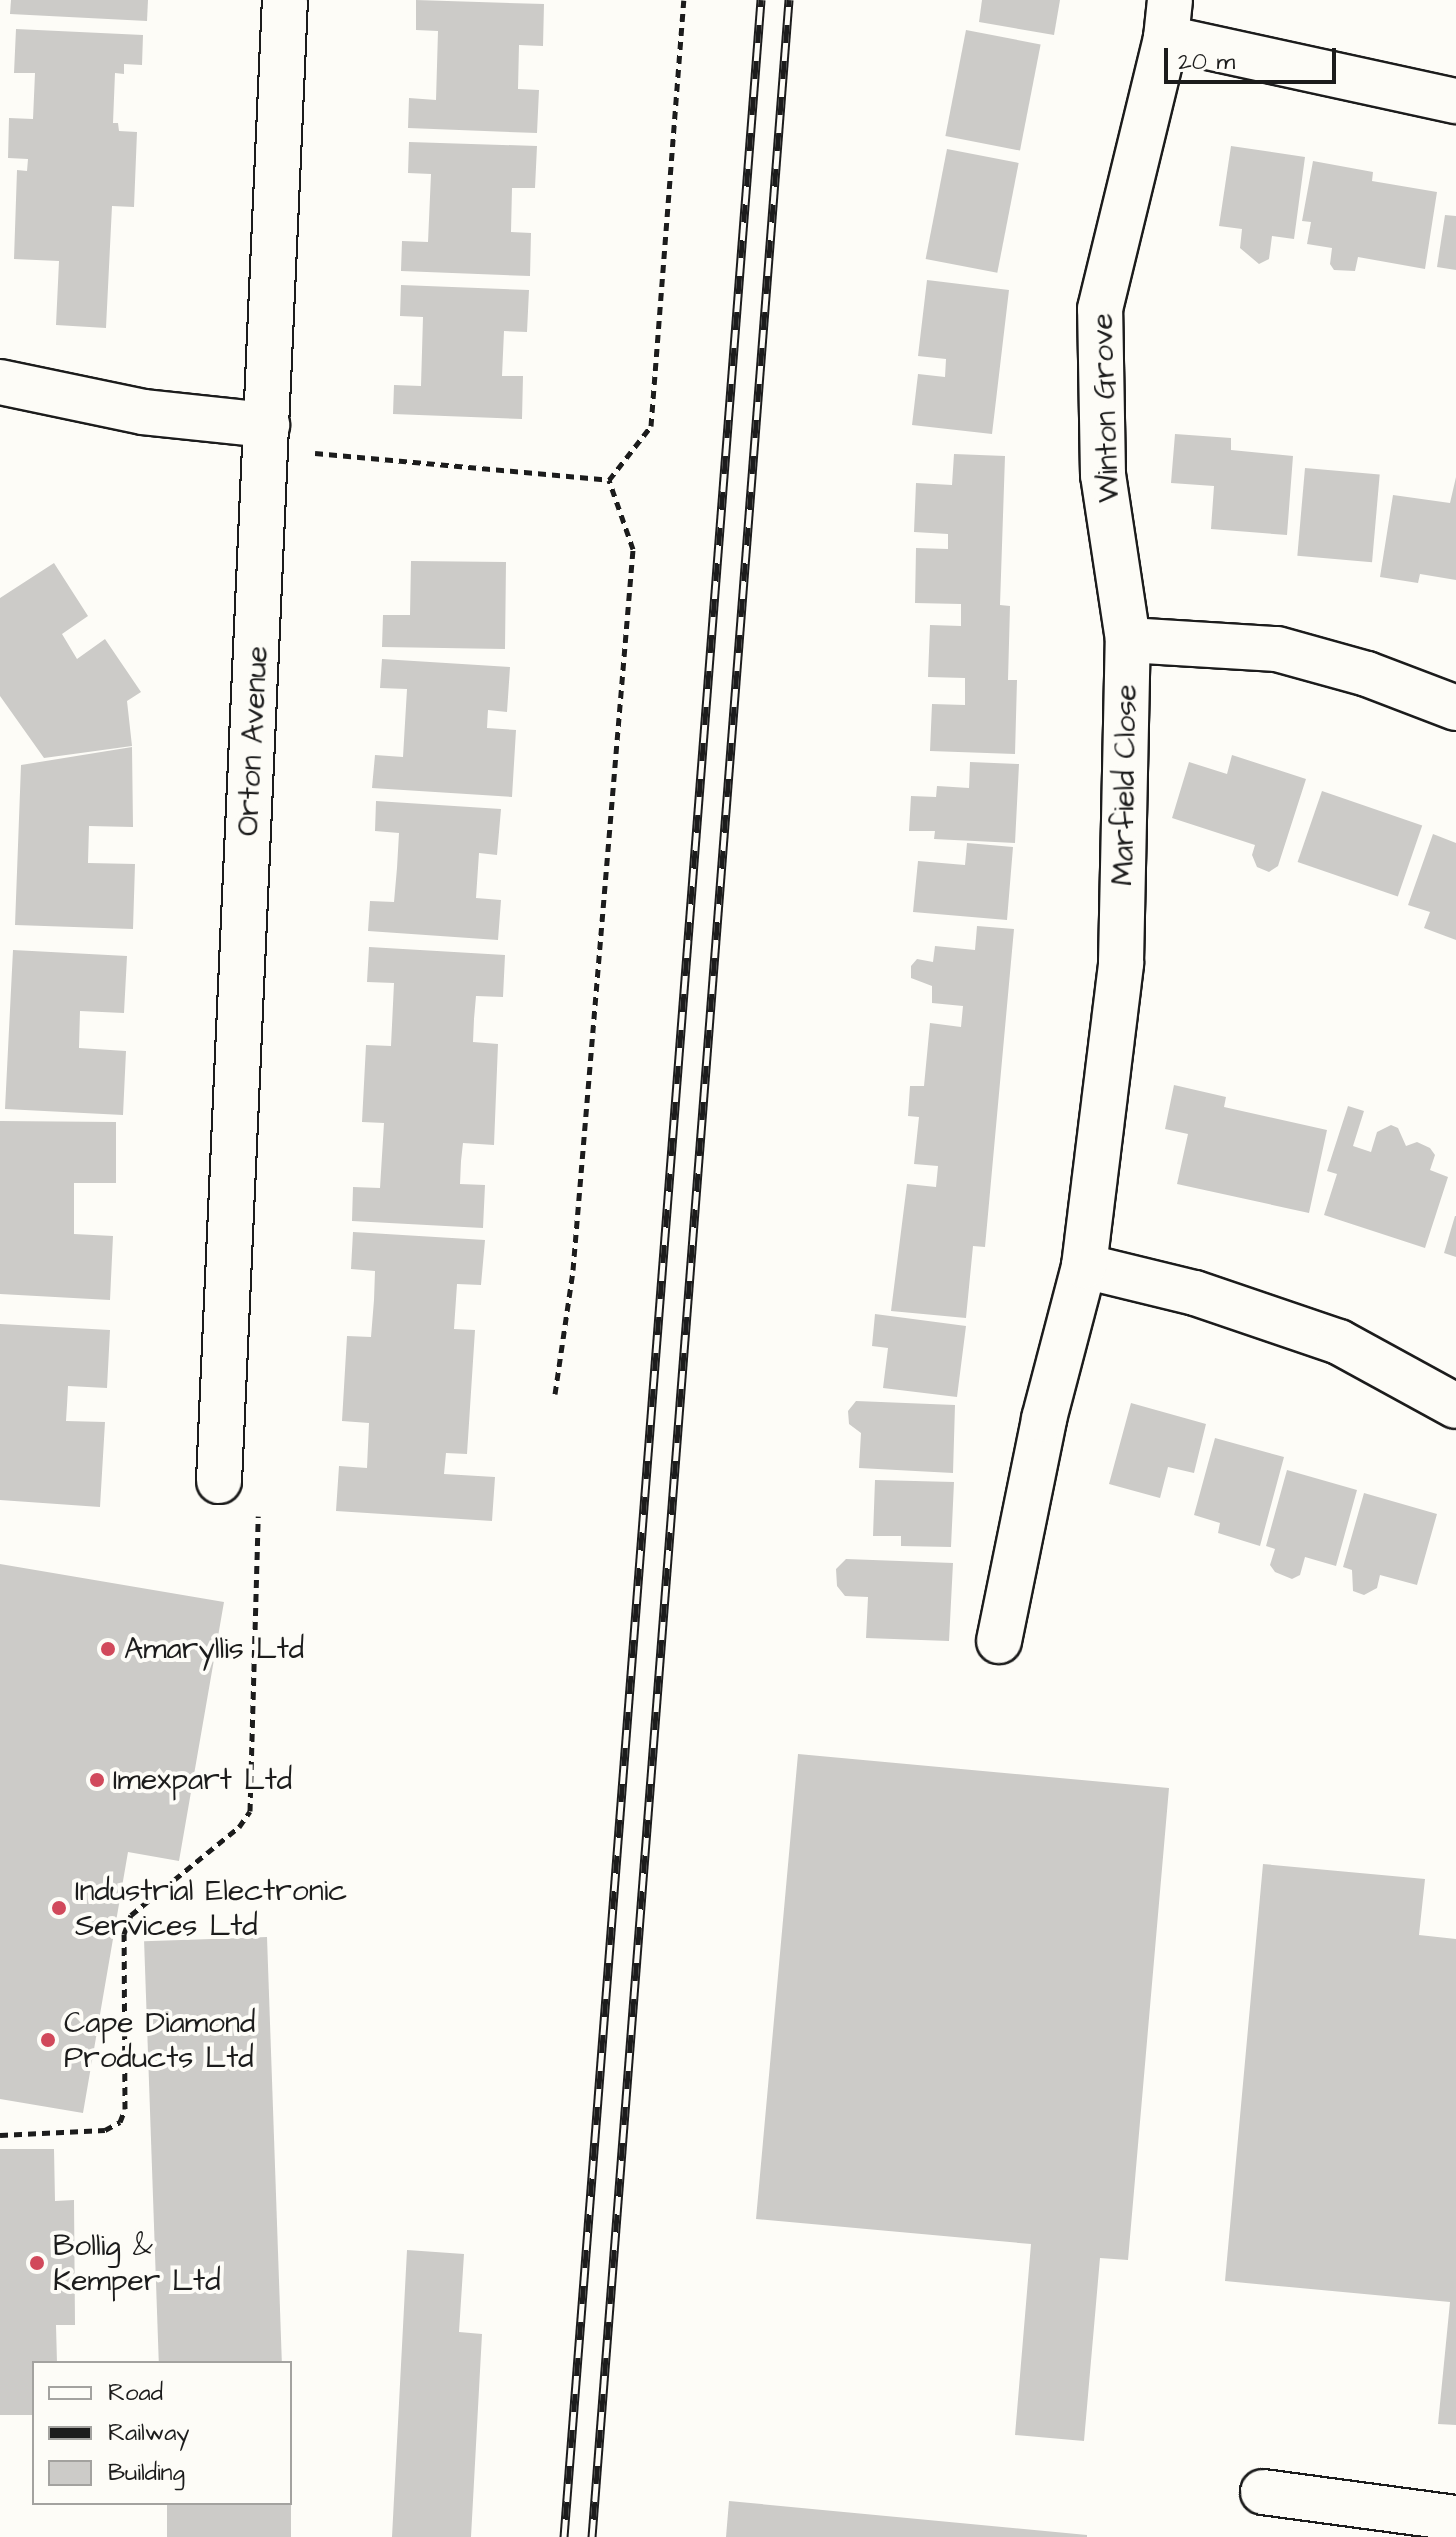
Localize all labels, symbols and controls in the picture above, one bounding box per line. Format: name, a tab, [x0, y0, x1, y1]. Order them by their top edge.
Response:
scale bar	[1168, 32, 1340, 82]
text: 20 m	[1178, 45, 1235, 79]
street label: Winton Grove	[1085, 313, 1127, 503]
street label: Orton Avenue	[230, 645, 276, 837]
street label: Marfield Close	[1105, 684, 1145, 886]
place label: Amaryllis Ltd	[124, 1631, 304, 1667]
marker: Amaryllis Ltd	[99, 1640, 117, 1658]
place label: Imexpart Ltd	[113, 1762, 292, 1798]
marker: Imexpart Ltd	[88, 1771, 106, 1789]
place label: Industrial Electronic Services Ltd	[75, 1873, 347, 1944]
marker: Industrial Electronic Services Ltd	[50, 1899, 68, 1917]
place label: Cape Diamond Products Ltd	[64, 2005, 255, 2076]
marker: Cape Diamond Products Ltd	[39, 2031, 57, 2049]
place label: Bollig & Kemper Ltd	[53, 2228, 221, 2298]
marker: Bollig & Kemper Ltd	[28, 2254, 46, 2272]
legend	[32, 2361, 292, 2505]
text: Road	[108, 2376, 163, 2410]
text: Railway	[108, 2416, 190, 2450]
text: Building	[108, 2456, 185, 2490]

